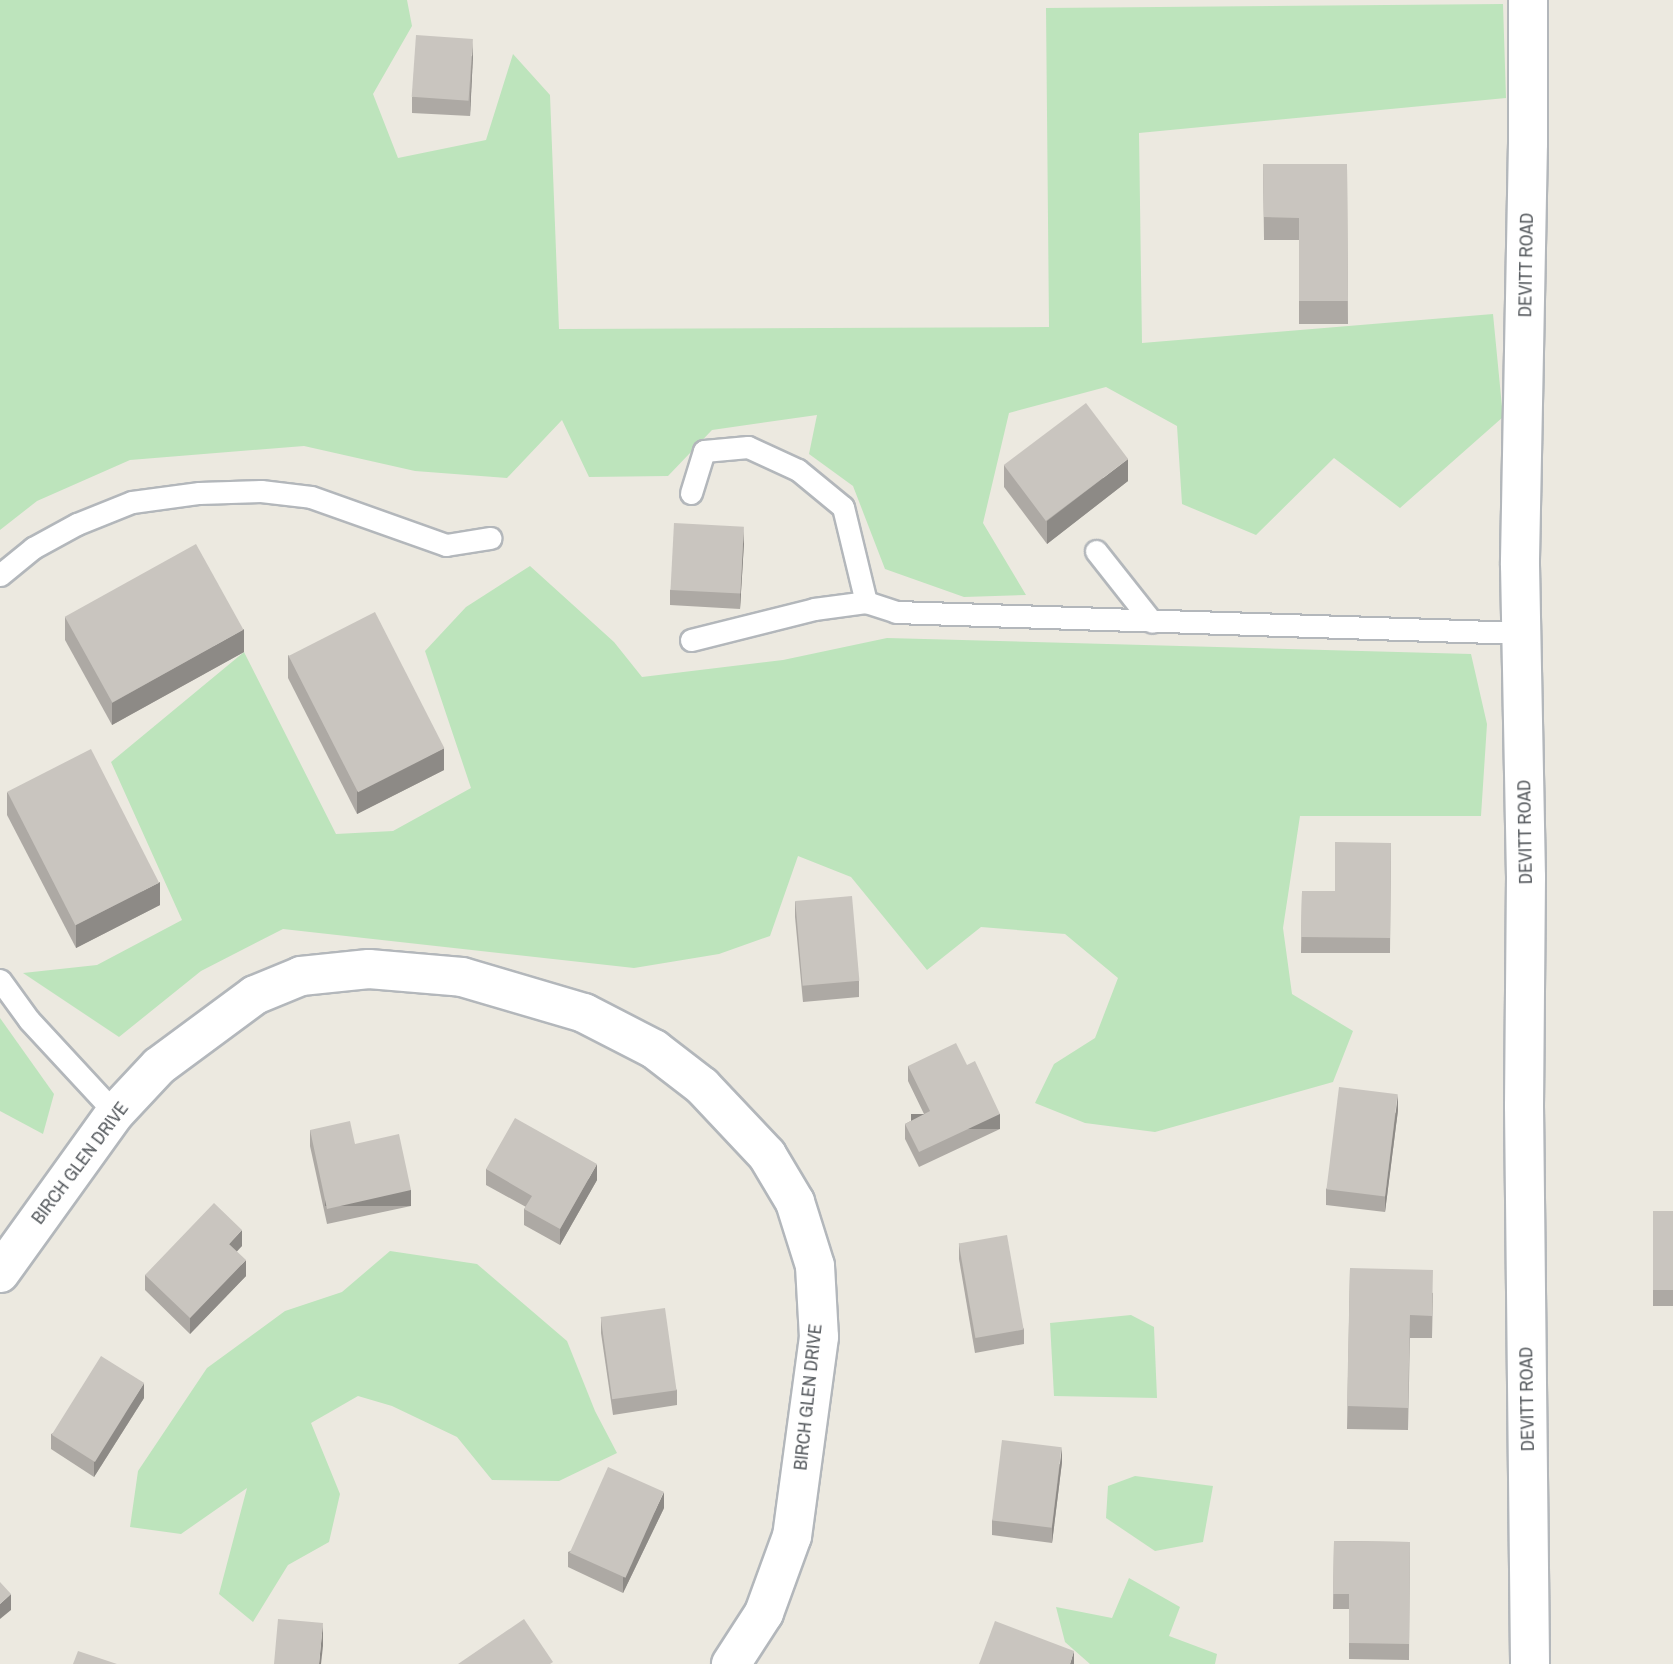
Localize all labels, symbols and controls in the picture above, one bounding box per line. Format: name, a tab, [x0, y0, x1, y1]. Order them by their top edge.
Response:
street label: DEVITT ROAD	[1514, 212, 1538, 318]
street label: DEVITT ROAD	[1513, 779, 1537, 885]
street label: BIRCH GLEN DRIVE	[27, 1097, 133, 1229]
street label: BIRCH GLEN DRIVE	[789, 1323, 827, 1471]
street label: DEVITT ROAD	[1515, 1346, 1539, 1452]

